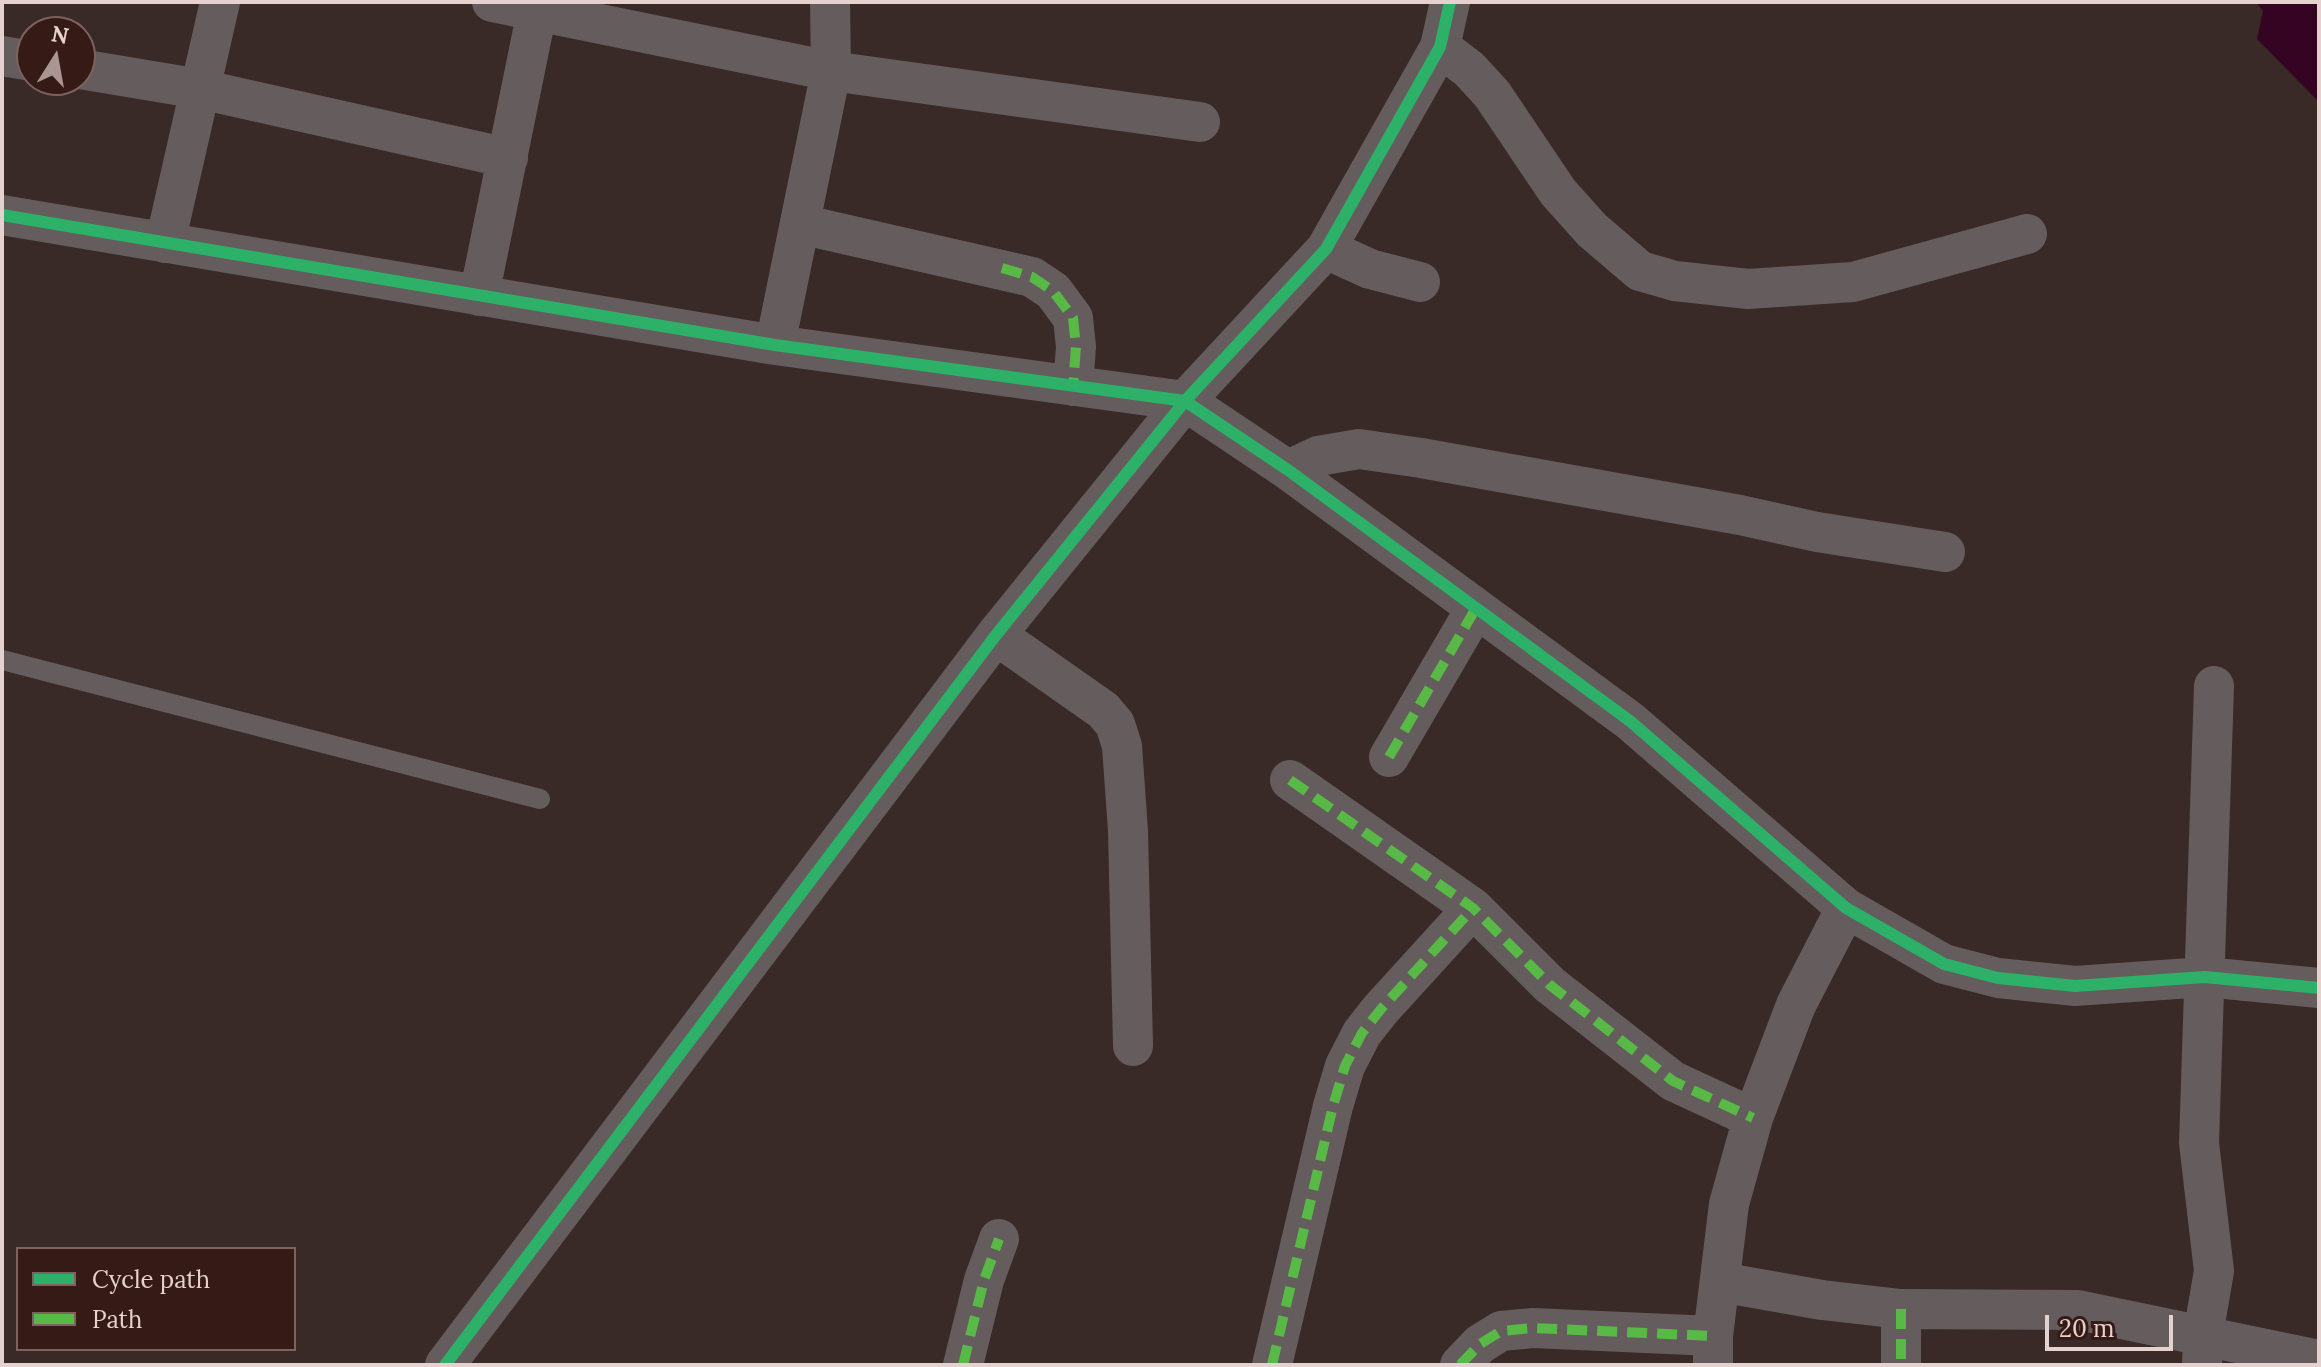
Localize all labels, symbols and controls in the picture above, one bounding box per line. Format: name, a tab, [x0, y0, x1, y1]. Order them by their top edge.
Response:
north arrow	[16, 16, 96, 96]
text: N	[49, 19, 71, 50]
legend	[16, 1247, 296, 1351]
text: Cycle path	[92, 1264, 210, 1295]
scale bar	[2049, 1299, 2177, 1349]
text: Path	[92, 1304, 142, 1335]
text: 20 m	[2059, 1313, 2115, 1344]

